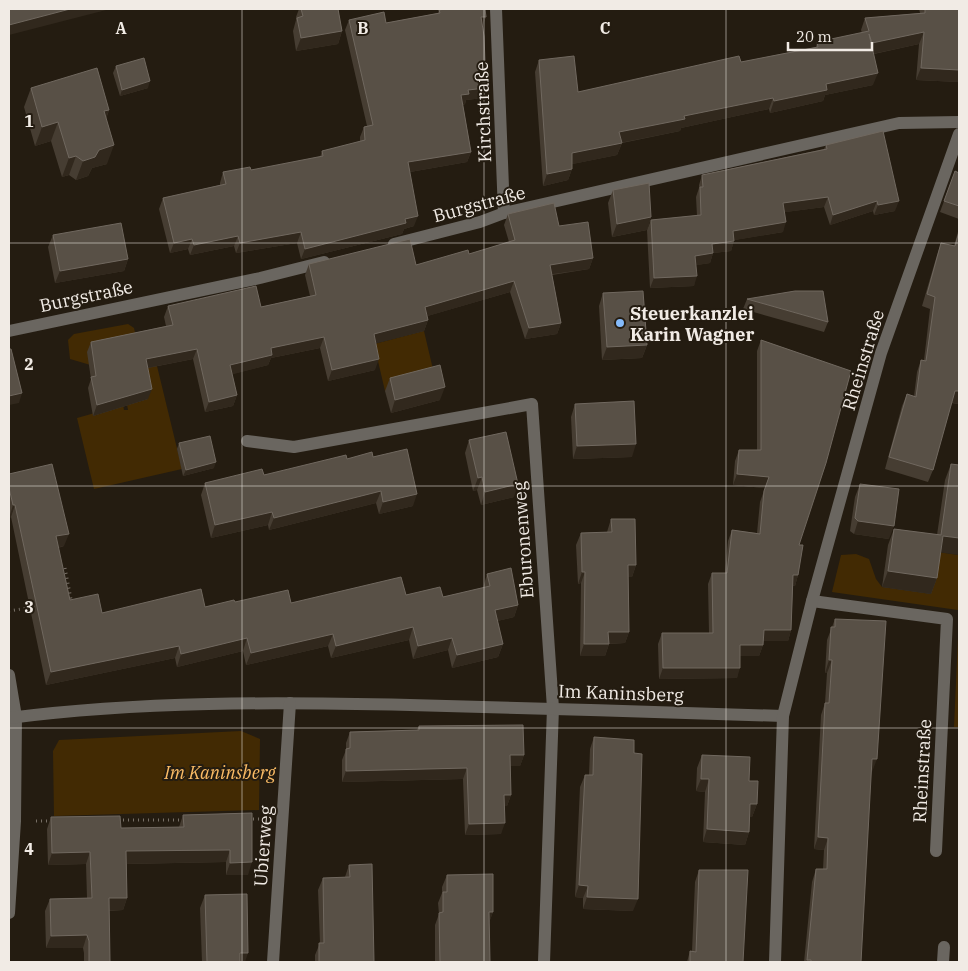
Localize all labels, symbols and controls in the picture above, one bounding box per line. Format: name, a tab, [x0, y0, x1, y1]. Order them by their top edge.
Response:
text: A	[115, 18, 127, 38]
text: B	[357, 18, 369, 38]
text: C	[600, 18, 610, 38]
scale bar	[788, 20, 872, 52]
text: 20 m	[796, 27, 832, 46]
street label: Kirchstraße	[470, 61, 496, 163]
text: 1	[24, 111, 34, 131]
street label: Burgstraße	[430, 181, 528, 227]
street label: Burgstraße	[37, 275, 135, 317]
place label: Steuerkanzlei Karin Wagner	[630, 302, 754, 346]
street label: Rheinstraße	[837, 307, 889, 413]
marker: Steuerkanzlei Karin Wagner	[614, 317, 626, 329]
text: 2	[24, 354, 34, 374]
street label: Eburonenweg	[507, 480, 539, 599]
text: 3	[24, 597, 34, 617]
street label: Im Kaninsberg	[558, 679, 684, 707]
street label: Rheinstraße	[908, 718, 936, 824]
park label: Im Kaninsberg	[163, 761, 276, 784]
street label: Ubierweg	[249, 805, 277, 887]
text: 4	[24, 839, 34, 859]

